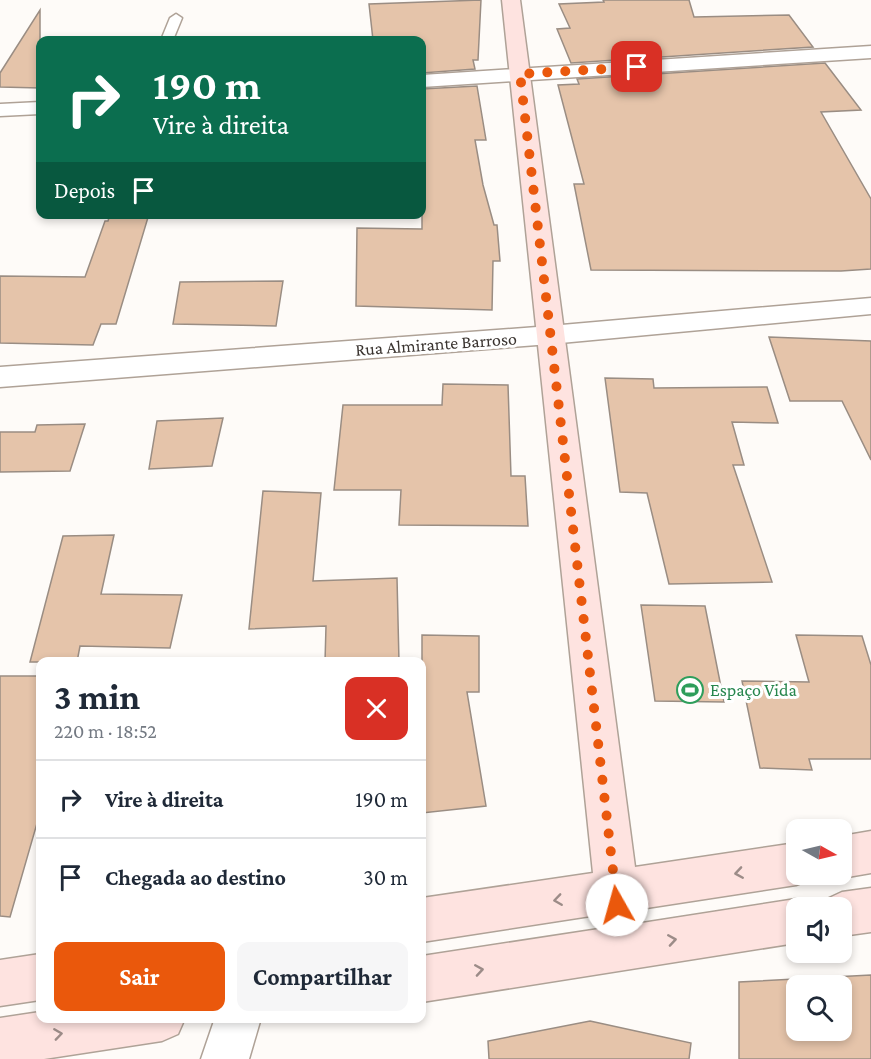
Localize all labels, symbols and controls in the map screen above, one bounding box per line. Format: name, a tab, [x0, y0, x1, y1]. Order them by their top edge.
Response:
pin	[611, 41, 662, 92]
icon: arrive	[620, 50, 653, 83]
icon: right	[54, 60, 132, 138]
text: 190 m	[153, 61, 261, 108]
text: Vire à direita	[153, 110, 289, 140]
icon: arrive	[127, 174, 160, 207]
text: Depois	[54, 178, 115, 203]
street label: Rua Almirante Barroso	[355, 328, 517, 360]
sports icon: Espaço Vida	[675, 675, 705, 705]
text: 3 min	[54, 677, 140, 717]
button: close	[345, 677, 408, 740]
place label: Espaço Vida	[710, 680, 797, 700]
text: 220 m · 18:52	[54, 720, 157, 742]
icon: right	[54, 783, 87, 816]
text: Vire à direita	[105, 787, 224, 812]
text: 190 m	[355, 787, 408, 812]
north arrow	[786, 819, 852, 885]
map controls	[786, 819, 852, 1041]
icon: arrive	[54, 861, 87, 894]
text: Chegada ao destino	[105, 865, 286, 890]
text: 30 m	[363, 865, 408, 890]
one-way arrow	[734, 866, 743, 878]
position arrow	[585, 873, 649, 937]
one-way arrow	[553, 894, 562, 906]
button: sound	[786, 897, 852, 963]
one-way arrow	[667, 935, 677, 947]
button: Sair	[54, 942, 225, 1011]
button: Compartilhar	[237, 942, 408, 1011]
one-way arrow	[474, 964, 484, 977]
button: search	[786, 975, 852, 1041]
one-way arrow	[53, 1028, 62, 1040]

